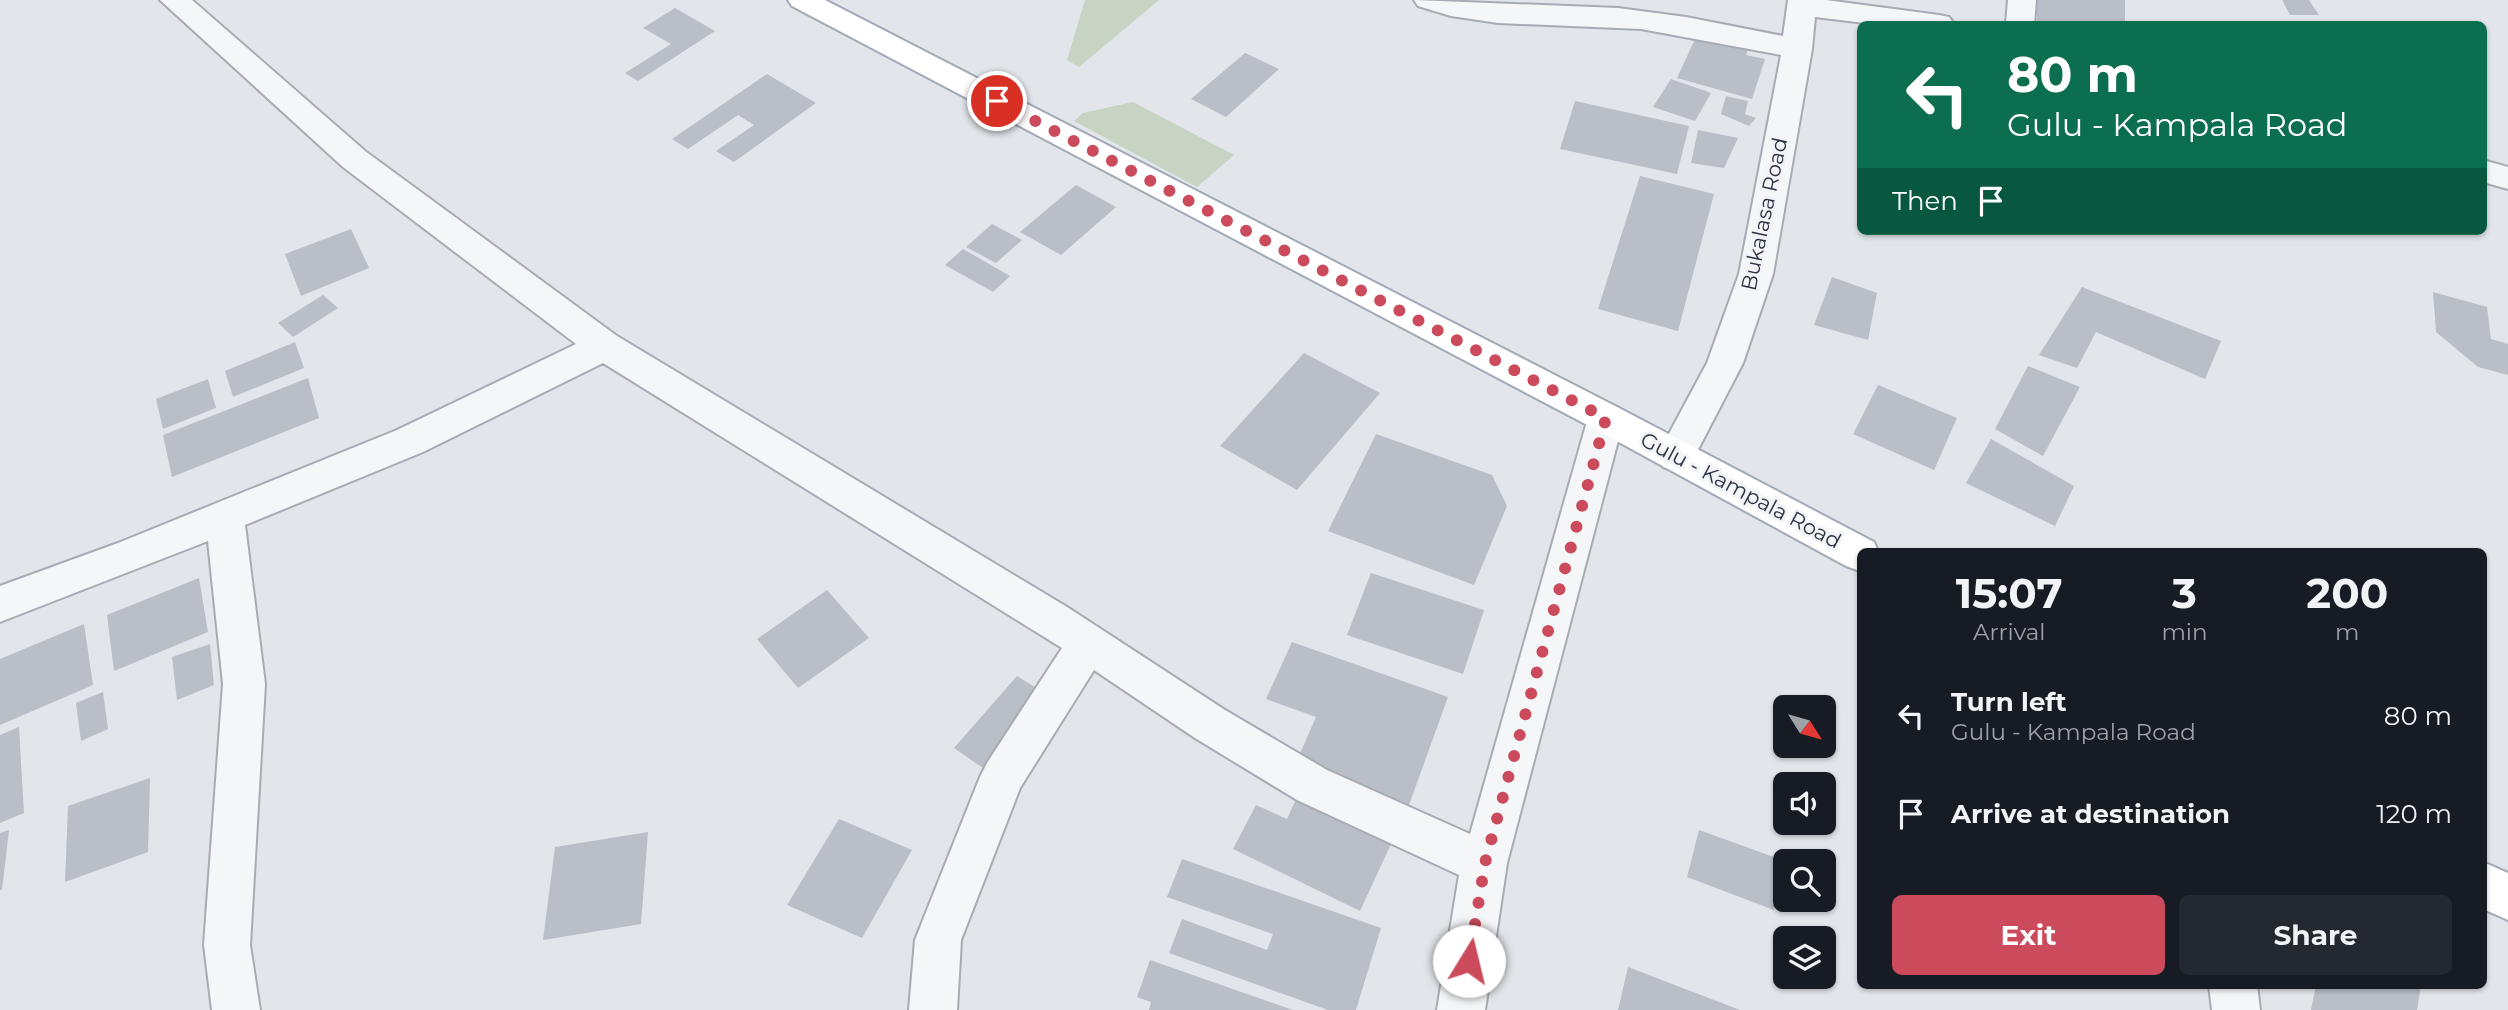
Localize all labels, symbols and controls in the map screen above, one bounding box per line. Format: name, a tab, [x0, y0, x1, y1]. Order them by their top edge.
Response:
text: 80 m	[2007, 45, 2138, 104]
icon: left	[1892, 49, 1983, 140]
pin	[967, 71, 1027, 131]
icon: arrive	[978, 82, 1016, 120]
text: Gulu - Kampala Road	[2007, 105, 2348, 144]
street label: Bukalasa Road	[1736, 135, 1792, 293]
icon: arrive	[1972, 182, 2010, 220]
text: Then	[1892, 185, 1958, 217]
street label: Gulu - Kampala Road	[1636, 427, 1846, 553]
text: 15:07	[1956, 567, 2063, 619]
text: 3	[2172, 567, 2197, 619]
text: 200	[2306, 567, 2388, 619]
text: Arrival	[1973, 618, 2045, 646]
text: min	[2161, 618, 2208, 646]
text: m	[2335, 618, 2359, 646]
text: Turn left	[1951, 686, 2067, 718]
north arrow	[1773, 695, 1836, 758]
map controls	[1773, 695, 1836, 989]
icon: left	[1892, 697, 1930, 735]
text: 80 m	[2384, 700, 2452, 732]
text: Gulu - Kampala Road	[1951, 718, 2196, 746]
button: sound	[1773, 772, 1836, 835]
icon: arrive	[1892, 795, 1930, 833]
text: Arrive at destination	[1951, 798, 2230, 830]
text: 120 m	[2376, 798, 2452, 830]
button: search	[1773, 849, 1836, 912]
button: Exit	[1892, 895, 2165, 975]
button: Share	[2179, 895, 2452, 975]
position arrow	[1432, 924, 1506, 998]
button: layers	[1773, 926, 1836, 989]

